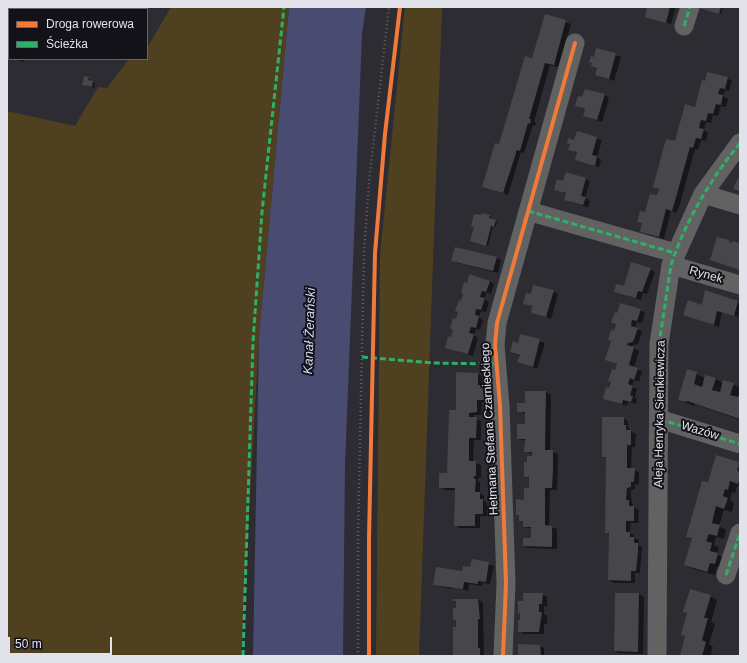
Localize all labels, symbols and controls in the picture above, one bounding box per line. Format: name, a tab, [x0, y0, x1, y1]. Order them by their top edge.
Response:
legend	[8, 8, 148, 60]
text: Droga rowerowa	[46, 17, 134, 31]
text: Ścieżka	[46, 37, 88, 51]
street label: Rynek	[688, 263, 724, 287]
water label: Kanał Żerański	[301, 287, 319, 375]
street label: Aleja Henryka Sienkiewicza	[652, 340, 668, 488]
street label: Hetmana Stefana Czarnieckiego	[478, 342, 502, 516]
street label: Wazów	[679, 418, 721, 444]
scale bar	[10, 629, 114, 655]
text: 50 m	[15, 637, 42, 651]

